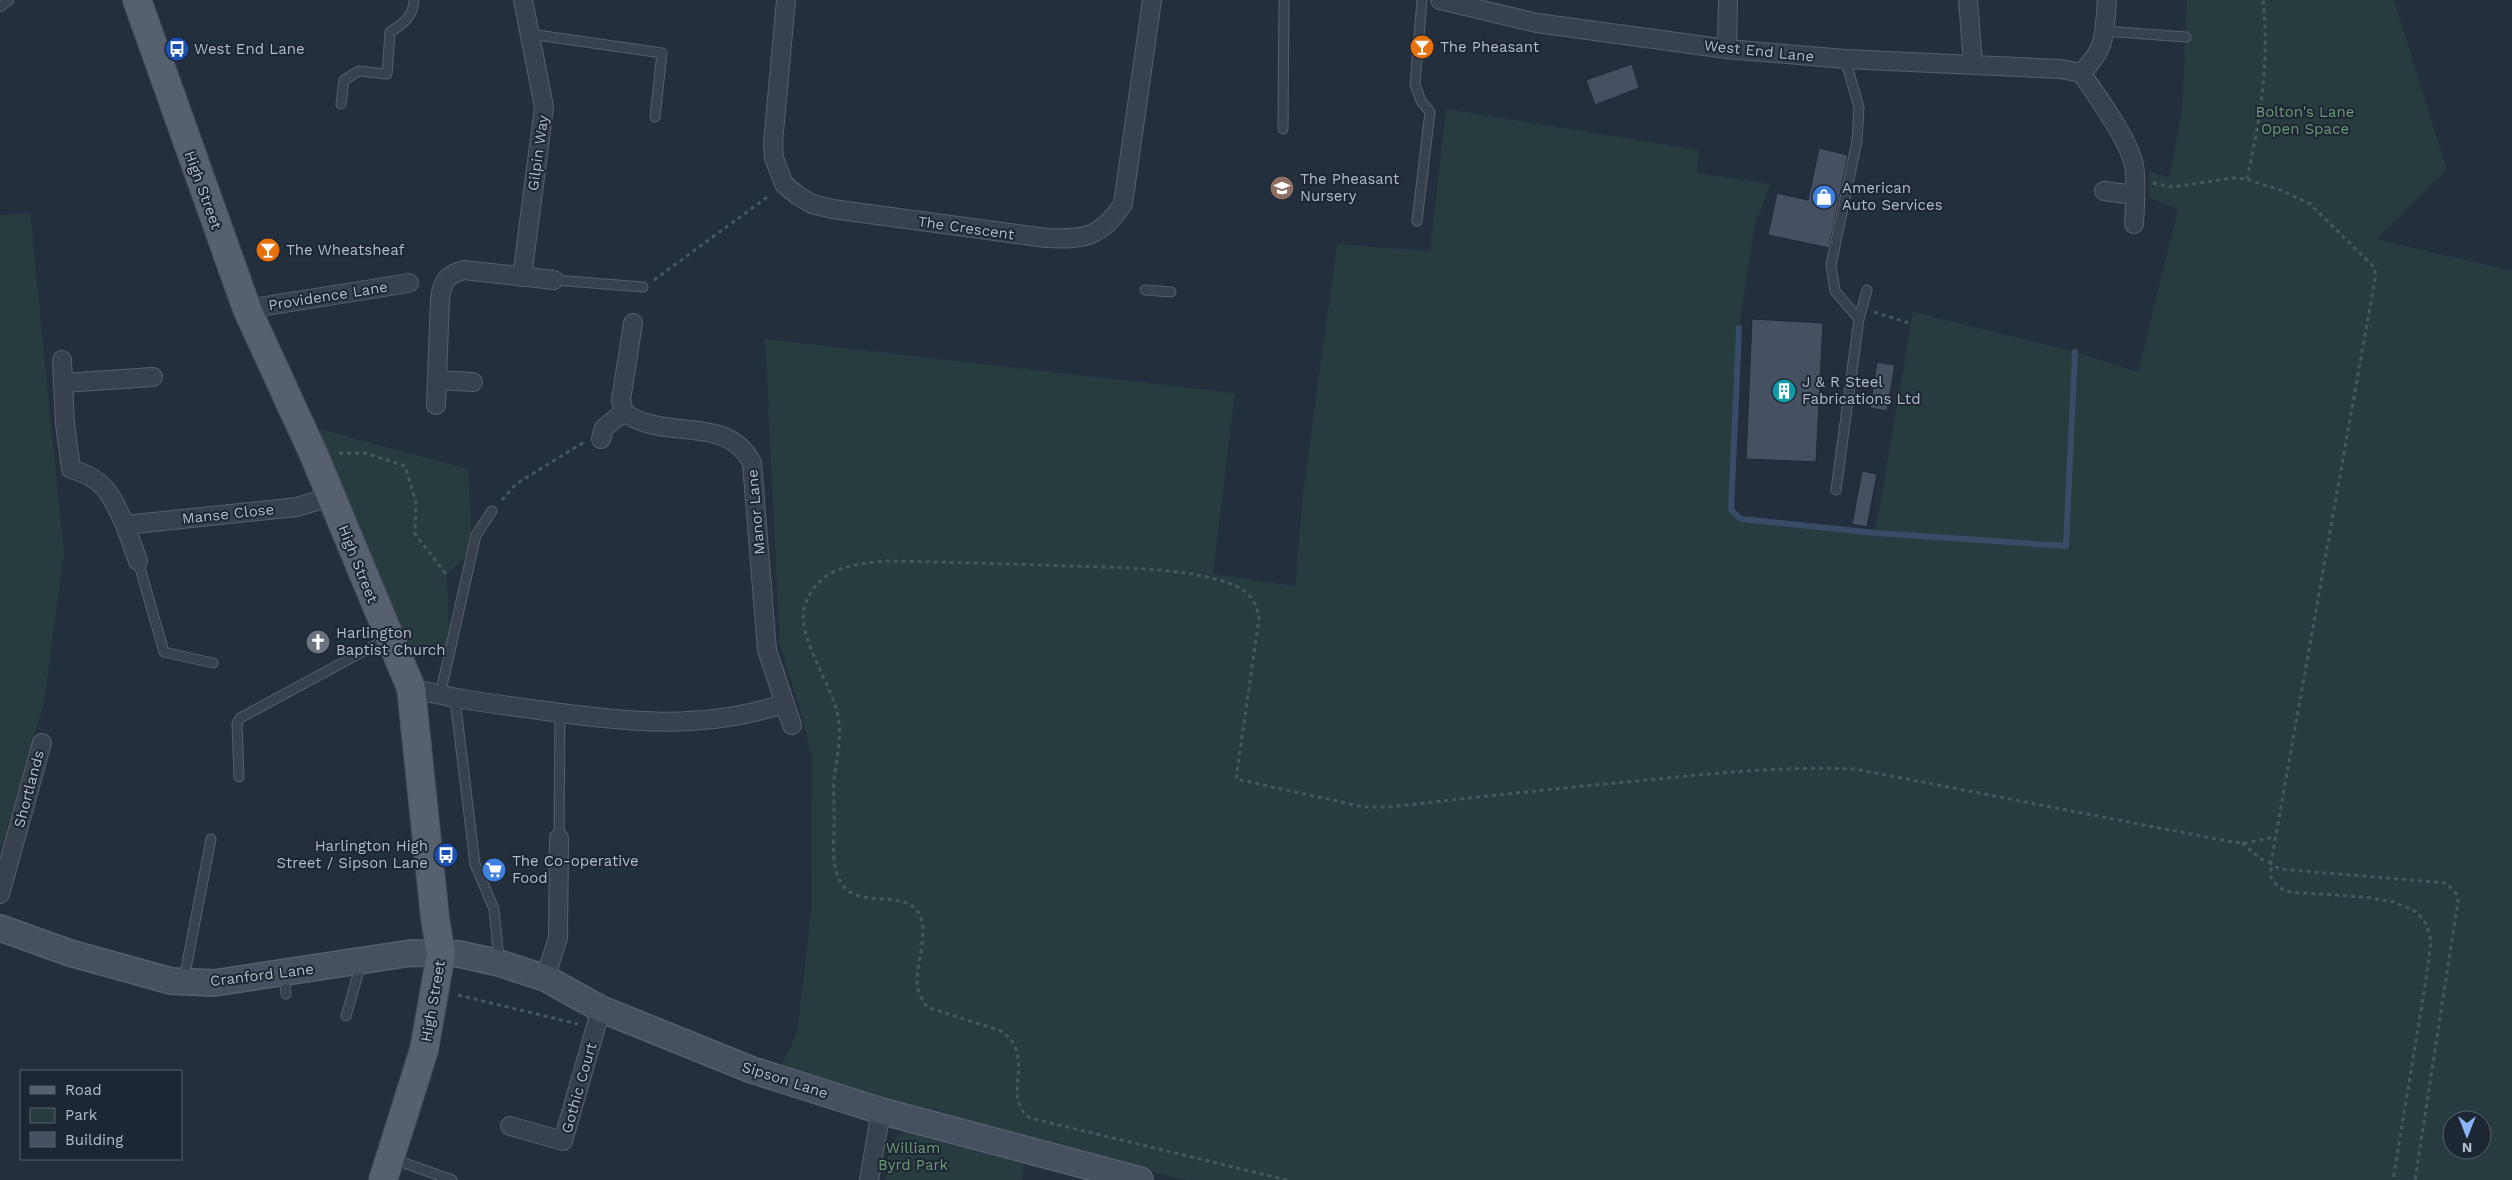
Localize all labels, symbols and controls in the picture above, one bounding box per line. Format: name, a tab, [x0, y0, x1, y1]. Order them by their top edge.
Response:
bar icon: The Pheasant	[1409, 34, 1435, 60]
bus stop icon: West End Lane	[164, 36, 190, 62]
street label: West End Lane	[1703, 36, 1815, 66]
place label: The Pheasant	[1440, 38, 1540, 56]
place label: West End Lane	[194, 40, 305, 58]
park label: Bolton's Lane Open Space	[2255, 103, 2355, 138]
street label: Gilpin Way	[524, 114, 552, 192]
street label: High Street	[180, 148, 226, 233]
place label: The Pheasant Nursery	[1300, 170, 1400, 205]
school or university icon: The Pheasant Nursery	[1269, 175, 1295, 201]
place label: American Auto Services	[1842, 179, 1943, 214]
shop icon: American Auto Services	[1811, 184, 1837, 210]
street label: The Crescent	[917, 212, 1016, 244]
bar icon: The Wheatsheaf	[255, 237, 281, 263]
place label: The Wheatsheaf	[286, 241, 405, 259]
street label: Providence Lane	[267, 278, 389, 314]
place label: J & R Steel Fabrications Ltd	[1802, 373, 1921, 408]
building icon: J & R Steel Fabrications Ltd	[1771, 378, 1797, 404]
street label: Manor Lane	[743, 468, 769, 556]
street label: Manse Close	[181, 500, 275, 528]
street label: High Street	[334, 522, 382, 606]
place label: Harlington Baptist Church	[336, 624, 446, 659]
church icon: Harlington Baptist Church	[305, 629, 331, 655]
street label: Shortlands	[10, 748, 48, 830]
place label: Harlington High Street / Sipson Lane	[276, 837, 428, 872]
bus stop icon: Harlington High Street / Sipson Lane	[433, 842, 459, 868]
place label: The Co-operative Food	[512, 852, 639, 887]
supermarket icon: The Co-operative Food	[481, 857, 507, 883]
street label: High Street	[417, 958, 449, 1043]
street label: Cranford Lane	[209, 960, 315, 990]
street label: Gothic Court	[557, 1040, 601, 1135]
street label: Sipson Lane	[740, 1058, 830, 1102]
legend	[20, 1070, 182, 1160]
text: Road	[65, 1081, 102, 1099]
text: Park	[65, 1106, 98, 1124]
north arrow	[2442, 1110, 2492, 1160]
text: Building	[65, 1131, 123, 1149]
park label: William Byrd Park	[878, 1139, 949, 1174]
text: N	[2462, 1140, 2472, 1156]

